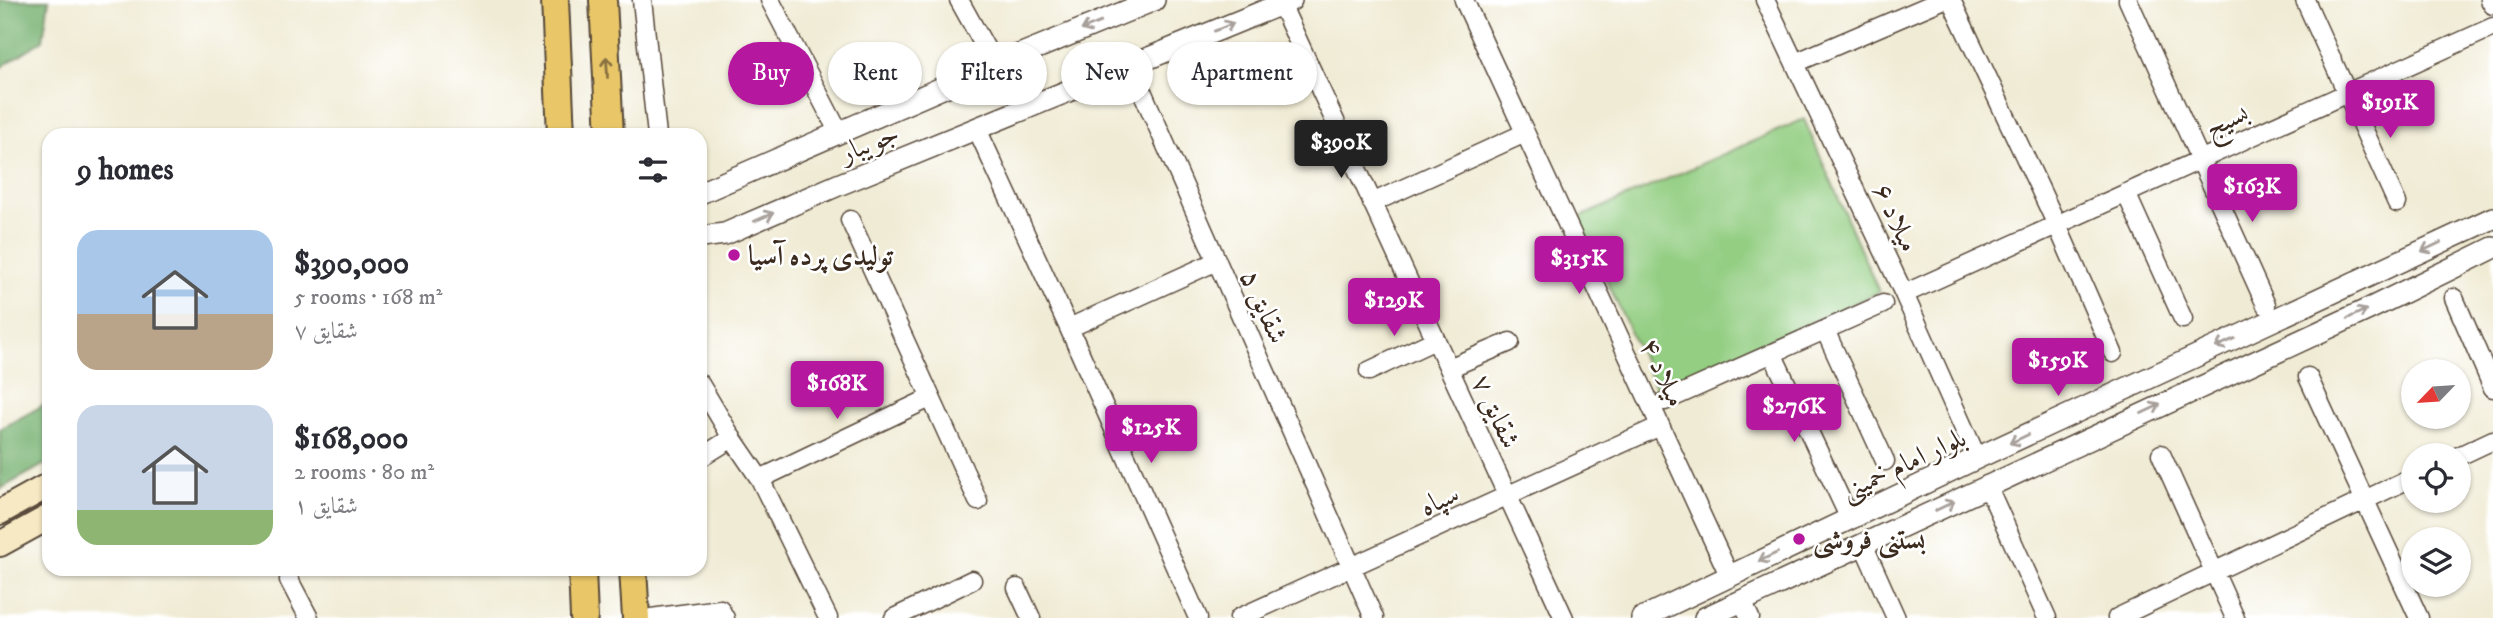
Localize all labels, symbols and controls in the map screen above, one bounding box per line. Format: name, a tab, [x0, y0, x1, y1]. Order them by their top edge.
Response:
one-way arrow	[1081, 20, 1102, 33]
one-way arrow	[1213, 20, 1234, 33]
chip: Buy	[728, 42, 814, 105]
chip: Rent	[828, 42, 922, 105]
chip: Filters	[936, 42, 1047, 105]
chip: New	[1061, 42, 1153, 105]
chip: Apartment	[1167, 42, 1317, 105]
one-way arrow	[600, 56, 613, 79]
pin: $191K	[2341, 80, 2439, 140]
text: $191K	[2362, 88, 2418, 117]
street label: بسیج	[2199, 95, 2257, 151]
street label: جویبار	[832, 116, 904, 172]
pin: $390K	[1292, 120, 1390, 180]
text: $390K	[1310, 128, 1372, 157]
icon: filters	[634, 151, 672, 189]
text: 9 homes	[77, 152, 174, 189]
pin: $163K	[2203, 164, 2301, 224]
text: $163K	[2223, 172, 2281, 201]
street label: میلاد ۶	[1865, 178, 1927, 258]
one-way arrow	[753, 210, 775, 223]
pin: $315K	[1530, 236, 1628, 296]
place label: تولیدی پرده آسیا	[748, 239, 894, 274]
one-way arrow	[2421, 241, 2442, 254]
text: $315K	[1550, 244, 1608, 273]
text: $390,000	[294, 246, 409, 283]
marker: تولیدی پرده آسیا	[726, 247, 742, 263]
icon: home	[133, 258, 217, 342]
street label: شقایق ۵	[1232, 264, 1295, 349]
pin: $129K	[1345, 278, 1443, 338]
text: 5 rooms · 168 m²	[294, 283, 442, 312]
text: $129K	[1364, 286, 1424, 315]
one-way arrow	[2346, 307, 2367, 320]
text: شقایق ۷	[294, 317, 358, 346]
street label: میلاد ۴	[1632, 333, 1694, 413]
one-way arrow	[2215, 337, 2236, 350]
pin: $159K	[2009, 338, 2107, 398]
text: $159K	[2028, 346, 2088, 375]
north arrow	[2401, 359, 2471, 429]
map controls	[2401, 359, 2471, 597]
pin: $168K	[788, 362, 886, 421]
text: $168K	[807, 369, 867, 398]
street label: شقایق ۷	[1463, 369, 1528, 454]
pin: $276K	[1745, 384, 1843, 444]
text: $276K	[1762, 392, 1826, 421]
one-way arrow	[2139, 402, 2161, 415]
pin: $125K	[1102, 406, 1200, 465]
text: $125K	[1121, 413, 1181, 442]
street label: بلوار امام خمینی	[1835, 420, 1974, 514]
text: $168,000	[294, 421, 408, 458]
icon: home	[133, 433, 217, 517]
one-way arrow	[2008, 433, 2030, 446]
button: locate	[2401, 443, 2471, 513]
text: 2 rooms · 80 m²	[294, 458, 434, 487]
street label: سپاه	[1414, 476, 1465, 525]
text: شقایق ۱	[294, 492, 358, 521]
one-way arrow	[1934, 498, 1955, 511]
place label: بستنی فروشی	[1813, 523, 1926, 559]
button: layers	[2401, 527, 2471, 597]
marker: بستنی فروشی	[1791, 531, 1807, 547]
one-way arrow	[1758, 551, 1780, 564]

